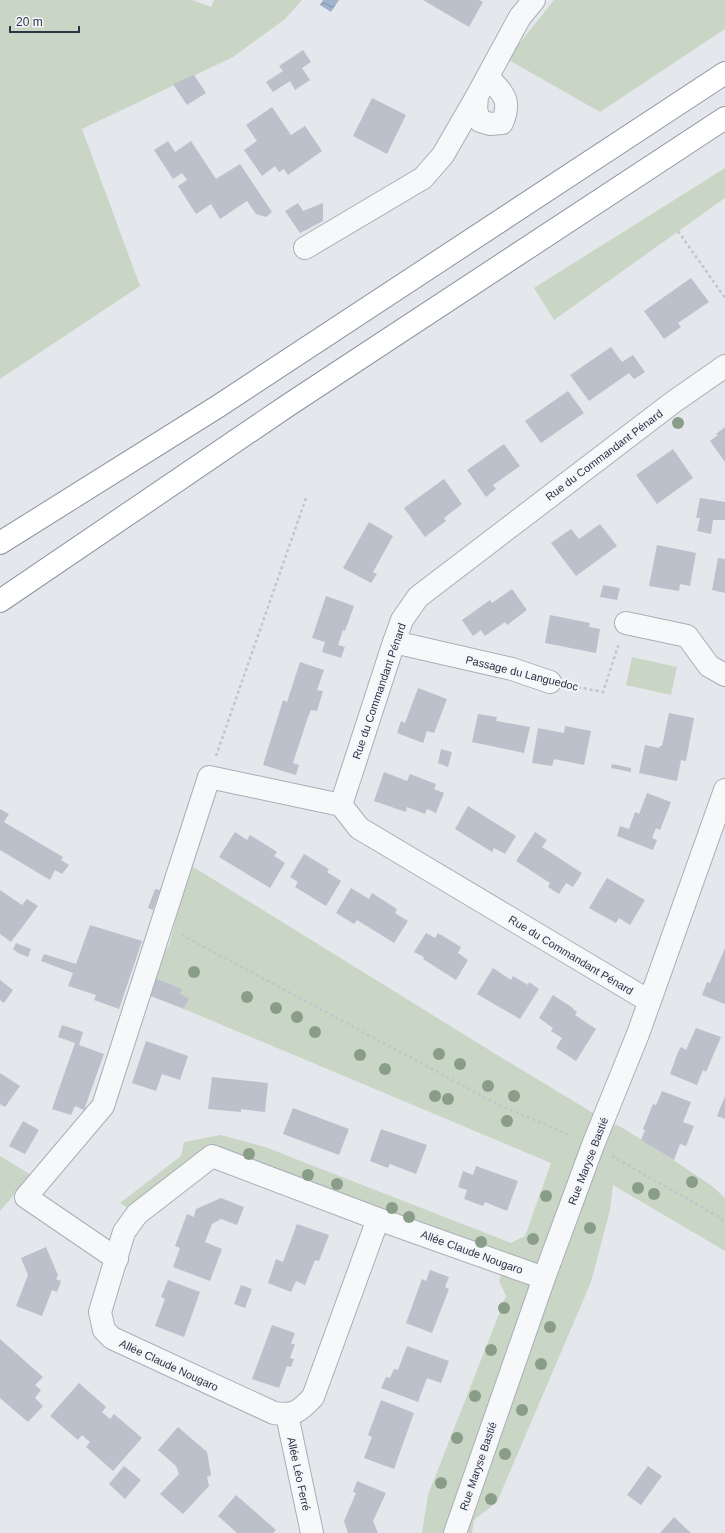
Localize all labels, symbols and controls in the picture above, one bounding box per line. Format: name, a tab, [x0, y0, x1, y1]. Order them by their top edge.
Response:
scale bar	[10, 8, 79, 34]
text: 20 m	[16, 15, 43, 29]
street label: Rue du Commandant Pénard	[543, 407, 665, 503]
street label: Rue du Commandant Pénard	[350, 621, 408, 761]
street label: Passage du Languedoc	[464, 653, 580, 693]
street label: Rue du Commandant Pénard	[507, 913, 635, 997]
street label: Rue Maryse Bastié	[566, 1115, 610, 1207]
street label: Allée Claude Nougaro	[419, 1228, 525, 1276]
street label: Allée Claude Nougaro	[118, 1337, 220, 1393]
street label: Rue Maryse Bastié	[457, 1420, 499, 1512]
street label: Allée Léo Ferré	[285, 1436, 313, 1512]

